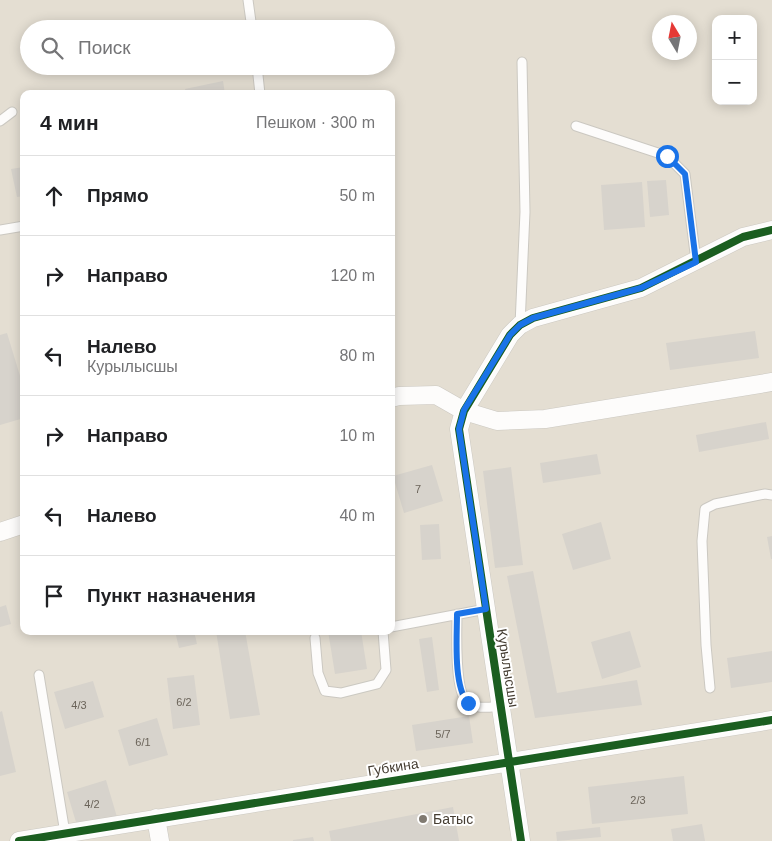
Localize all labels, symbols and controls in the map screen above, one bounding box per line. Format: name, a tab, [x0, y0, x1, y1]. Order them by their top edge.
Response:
north arrow	[652, 15, 697, 60]
map controls	[712, 15, 757, 105]
button: +	[712, 15, 757, 60]
search box	[20, 20, 395, 75]
icon: search	[38, 34, 66, 62]
text: Поиск	[78, 37, 131, 58]
button: −	[712, 60, 757, 105]
text: 4 мин	[40, 111, 99, 134]
text: Пешком · 300 m	[256, 114, 375, 131]
route start	[656, 145, 679, 168]
icon: ahead	[40, 182, 68, 210]
text: Прямо	[87, 185, 149, 206]
text: 50 m	[339, 187, 375, 204]
icon: right	[40, 262, 68, 290]
text: Направо	[87, 265, 168, 286]
text: 120 m	[331, 267, 375, 284]
text: Налево	[87, 336, 157, 357]
icon: left	[40, 342, 68, 370]
text: 80 m	[339, 347, 375, 364]
text: Курылысшы	[87, 358, 178, 375]
icon: right	[40, 422, 68, 450]
text: Направо	[87, 425, 168, 446]
text: 10 m	[339, 427, 375, 444]
house number: 7	[415, 483, 421, 495]
icon: left	[40, 502, 68, 530]
text: Налево	[87, 505, 157, 526]
text: 40 m	[339, 507, 375, 524]
icon: arrive	[40, 582, 68, 610]
text: Пункт назначения	[87, 585, 256, 606]
street label: Курылысшы	[494, 628, 522, 708]
route end	[457, 692, 480, 715]
house number: 6/2	[176, 696, 192, 708]
house number: 4/3	[71, 699, 87, 711]
house number: 5/7	[435, 728, 451, 740]
house number: 6/1	[135, 736, 151, 748]
street label: Губкина	[366, 755, 420, 779]
house number: 2/3	[630, 794, 646, 806]
house number: 4/2	[84, 798, 100, 810]
place label: Батыс	[433, 811, 473, 827]
marker: Батыс	[417, 813, 429, 825]

